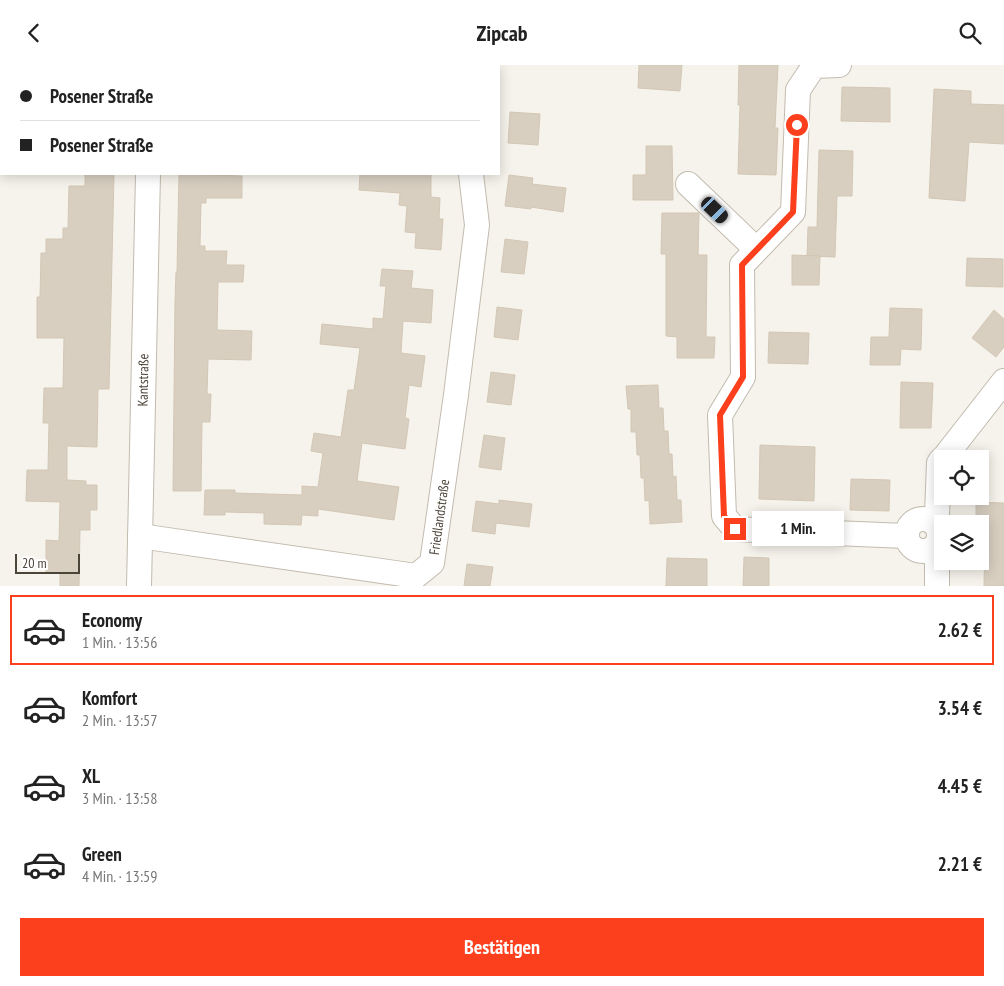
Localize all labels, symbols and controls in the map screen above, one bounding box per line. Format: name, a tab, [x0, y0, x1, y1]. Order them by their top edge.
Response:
icon: back	[20, 19, 48, 47]
text: Zipcab	[476, 19, 528, 47]
icon: search	[956, 19, 984, 47]
text: Posener Straße	[50, 84, 153, 108]
route start	[786, 114, 808, 136]
text: Posener Straße	[50, 133, 153, 157]
car	[698, 194, 731, 226]
street label: Kantstraße	[134, 353, 152, 407]
map controls	[934, 450, 989, 570]
button: locate	[934, 450, 989, 505]
street label: Friedlandstraße	[425, 478, 453, 556]
callout: 1 Min.	[752, 511, 845, 547]
button: layers	[934, 515, 989, 570]
route end	[724, 518, 746, 540]
text: 1 Min.	[780, 518, 816, 538]
scale bar	[15, 551, 80, 574]
text: 20 m	[22, 554, 47, 572]
icon: car	[22, 608, 67, 653]
text: Economy	[82, 608, 142, 632]
text: 2.62 €	[938, 618, 982, 642]
text: 1 Min. · 13:56	[82, 632, 157, 652]
icon: car	[22, 686, 67, 731]
text: Komfort	[82, 686, 137, 710]
text: 3.54 €	[938, 696, 982, 720]
text: 2 Min. · 13:57	[82, 710, 157, 730]
icon: car	[22, 764, 67, 809]
text: XL	[82, 764, 100, 788]
text: 4.45 €	[938, 774, 982, 798]
text: 3 Min. · 13:58	[82, 788, 157, 808]
icon: car	[22, 842, 67, 887]
text: Green	[82, 842, 122, 866]
text: 2.21 €	[938, 852, 982, 876]
text: 4 Min. · 13:59	[82, 866, 157, 886]
button: Bestätigen	[20, 918, 984, 976]

